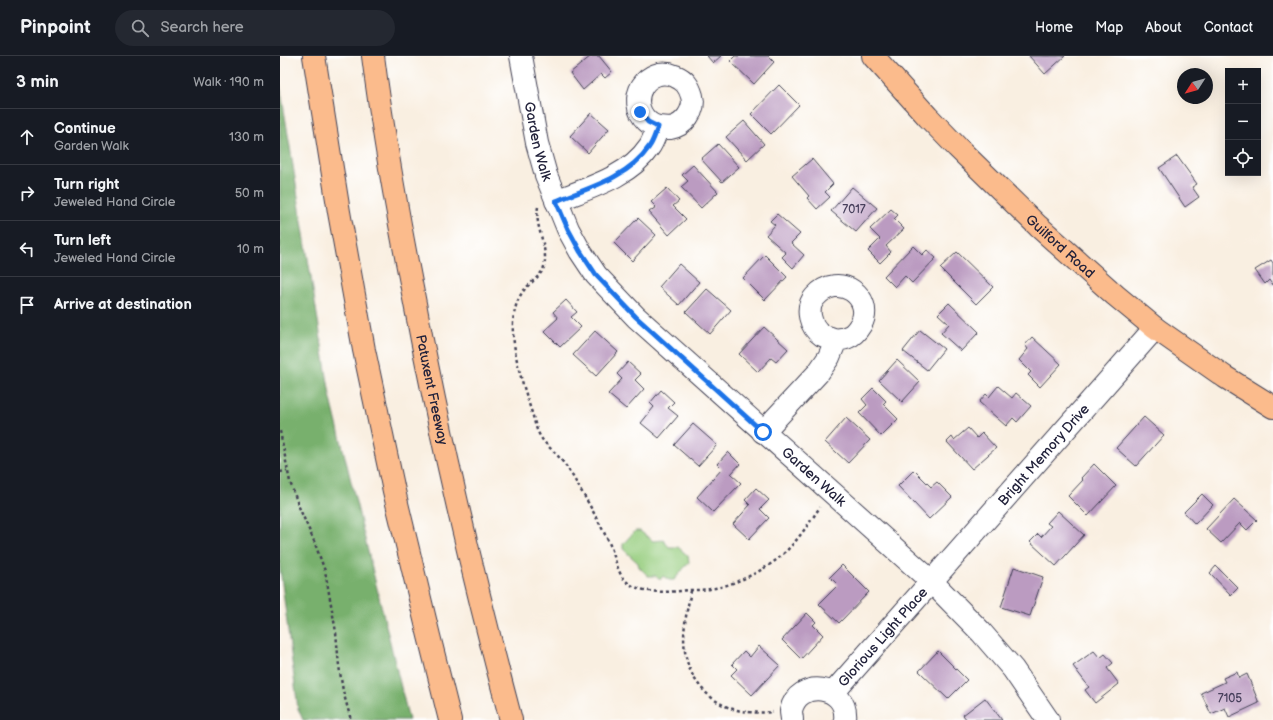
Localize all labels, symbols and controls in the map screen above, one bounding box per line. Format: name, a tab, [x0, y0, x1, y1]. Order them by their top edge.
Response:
search box	[115, 10, 395, 46]
text: Pinpoint	[20, 16, 91, 39]
icon: search	[129, 17, 151, 39]
text: Search here	[161, 18, 244, 37]
text: Home	[1035, 19, 1073, 36]
text: Map	[1095, 19, 1123, 36]
text: About	[1145, 19, 1182, 36]
text: Contact	[1204, 19, 1253, 36]
north arrow	[1177, 68, 1213, 104]
map controls	[1225, 68, 1261, 176]
button: +	[1225, 68, 1261, 104]
text: 3 min	[16, 72, 59, 92]
text: Walk · 190 m	[193, 74, 264, 90]
street label: Garden Walk	[521, 100, 556, 184]
route end	[631, 103, 649, 121]
button: −	[1225, 104, 1261, 140]
text: Continue	[54, 119, 116, 138]
icon: ahead	[16, 126, 38, 148]
text: 130 m	[229, 129, 264, 145]
text: Garden Walk	[54, 138, 129, 154]
button: locate	[1225, 140, 1261, 176]
text: Turn right	[54, 175, 119, 194]
icon: right	[16, 182, 38, 204]
text: 50 m	[235, 185, 264, 201]
text: Jeweled Hand Circle	[54, 194, 175, 210]
house number: 7017	[842, 202, 866, 217]
street label: Guilford Road	[1022, 211, 1098, 282]
text: Turn left	[54, 231, 111, 250]
icon: left	[16, 238, 38, 260]
text: 10 m	[237, 241, 264, 257]
text: Jeweled Hand Circle	[54, 250, 175, 266]
icon: arrive	[16, 294, 38, 316]
text: Arrive at destination	[54, 295, 192, 314]
street label: Patuxent Freeway	[412, 333, 452, 447]
street label: Bright Memory Drive	[994, 401, 1093, 509]
route start	[754, 423, 772, 441]
street label: Garden Walk	[778, 444, 850, 510]
street label: Glorious Light Place	[835, 584, 931, 690]
house number: 7105	[1218, 691, 1242, 706]

